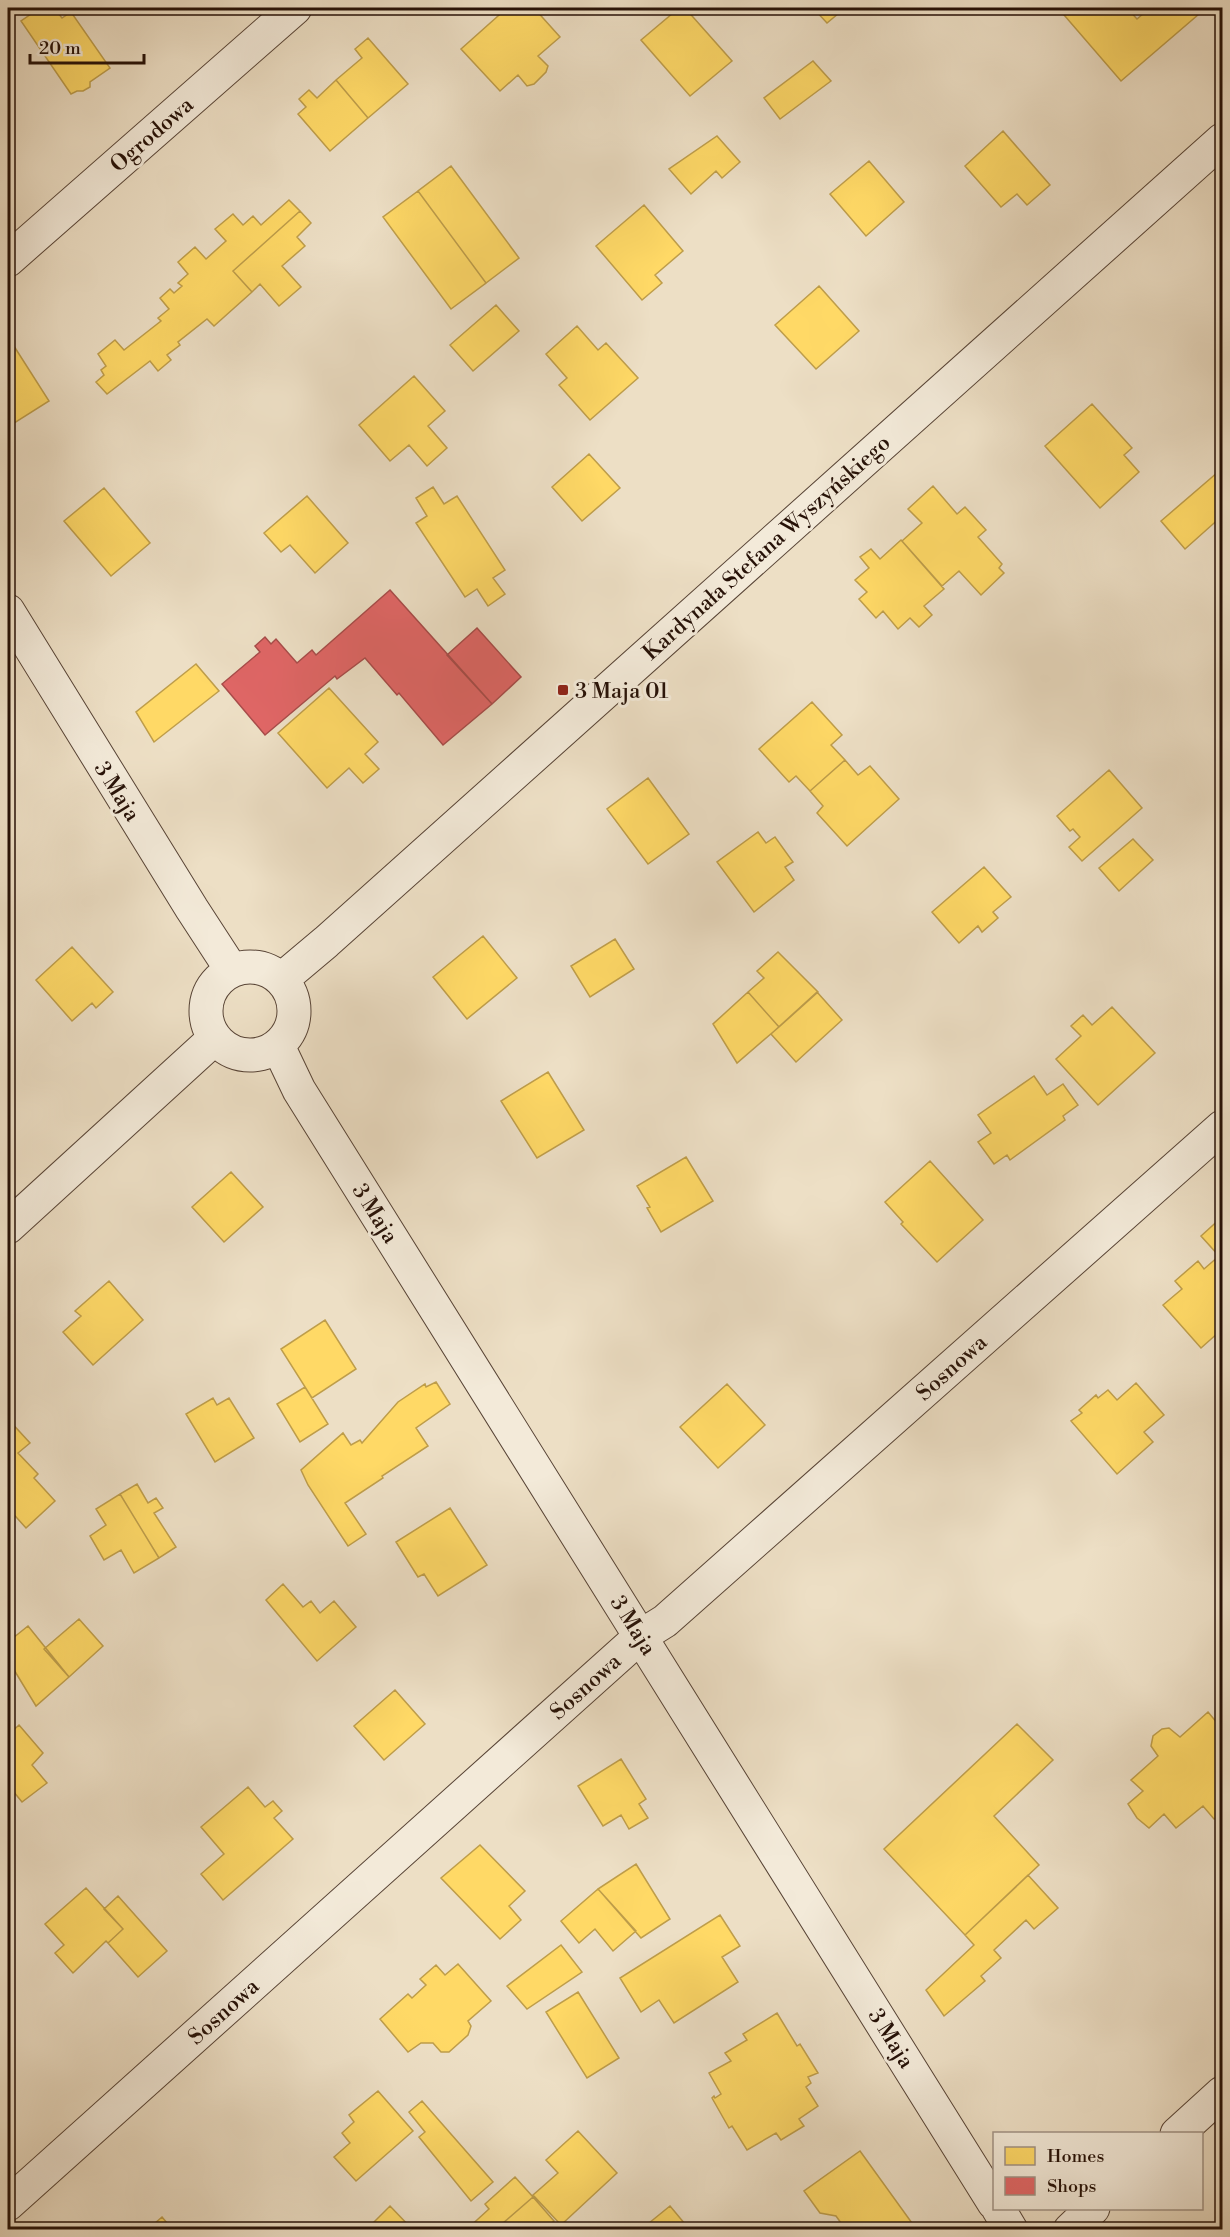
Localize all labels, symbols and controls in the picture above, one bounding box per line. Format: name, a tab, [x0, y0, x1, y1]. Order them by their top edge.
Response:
scale bar	[30, 27, 144, 65]
text: 20 m	[39, 37, 81, 60]
street label: Ogrodowa	[105, 91, 200, 179]
street label: Kardynała Stefana Wyszyńskiego	[638, 430, 896, 667]
place label: 3 Maja 01	[575, 678, 669, 705]
marker: 3 Maja 01	[556, 683, 570, 697]
street label: 3 Maja	[88, 757, 146, 827]
street label: 3 Maja	[346, 1179, 404, 1249]
street label: Sosnowa	[911, 1329, 994, 1407]
street label: 3 Maja	[604, 1591, 662, 1661]
street label: Sosnowa	[545, 1648, 628, 1726]
street label: Sosnowa	[183, 1973, 266, 2051]
street label: 3 Maja	[862, 2004, 920, 2074]
legend	[993, 2132, 1203, 2210]
text: Homes	[1047, 2145, 1104, 2168]
text: Shops	[1047, 2175, 1097, 2198]

